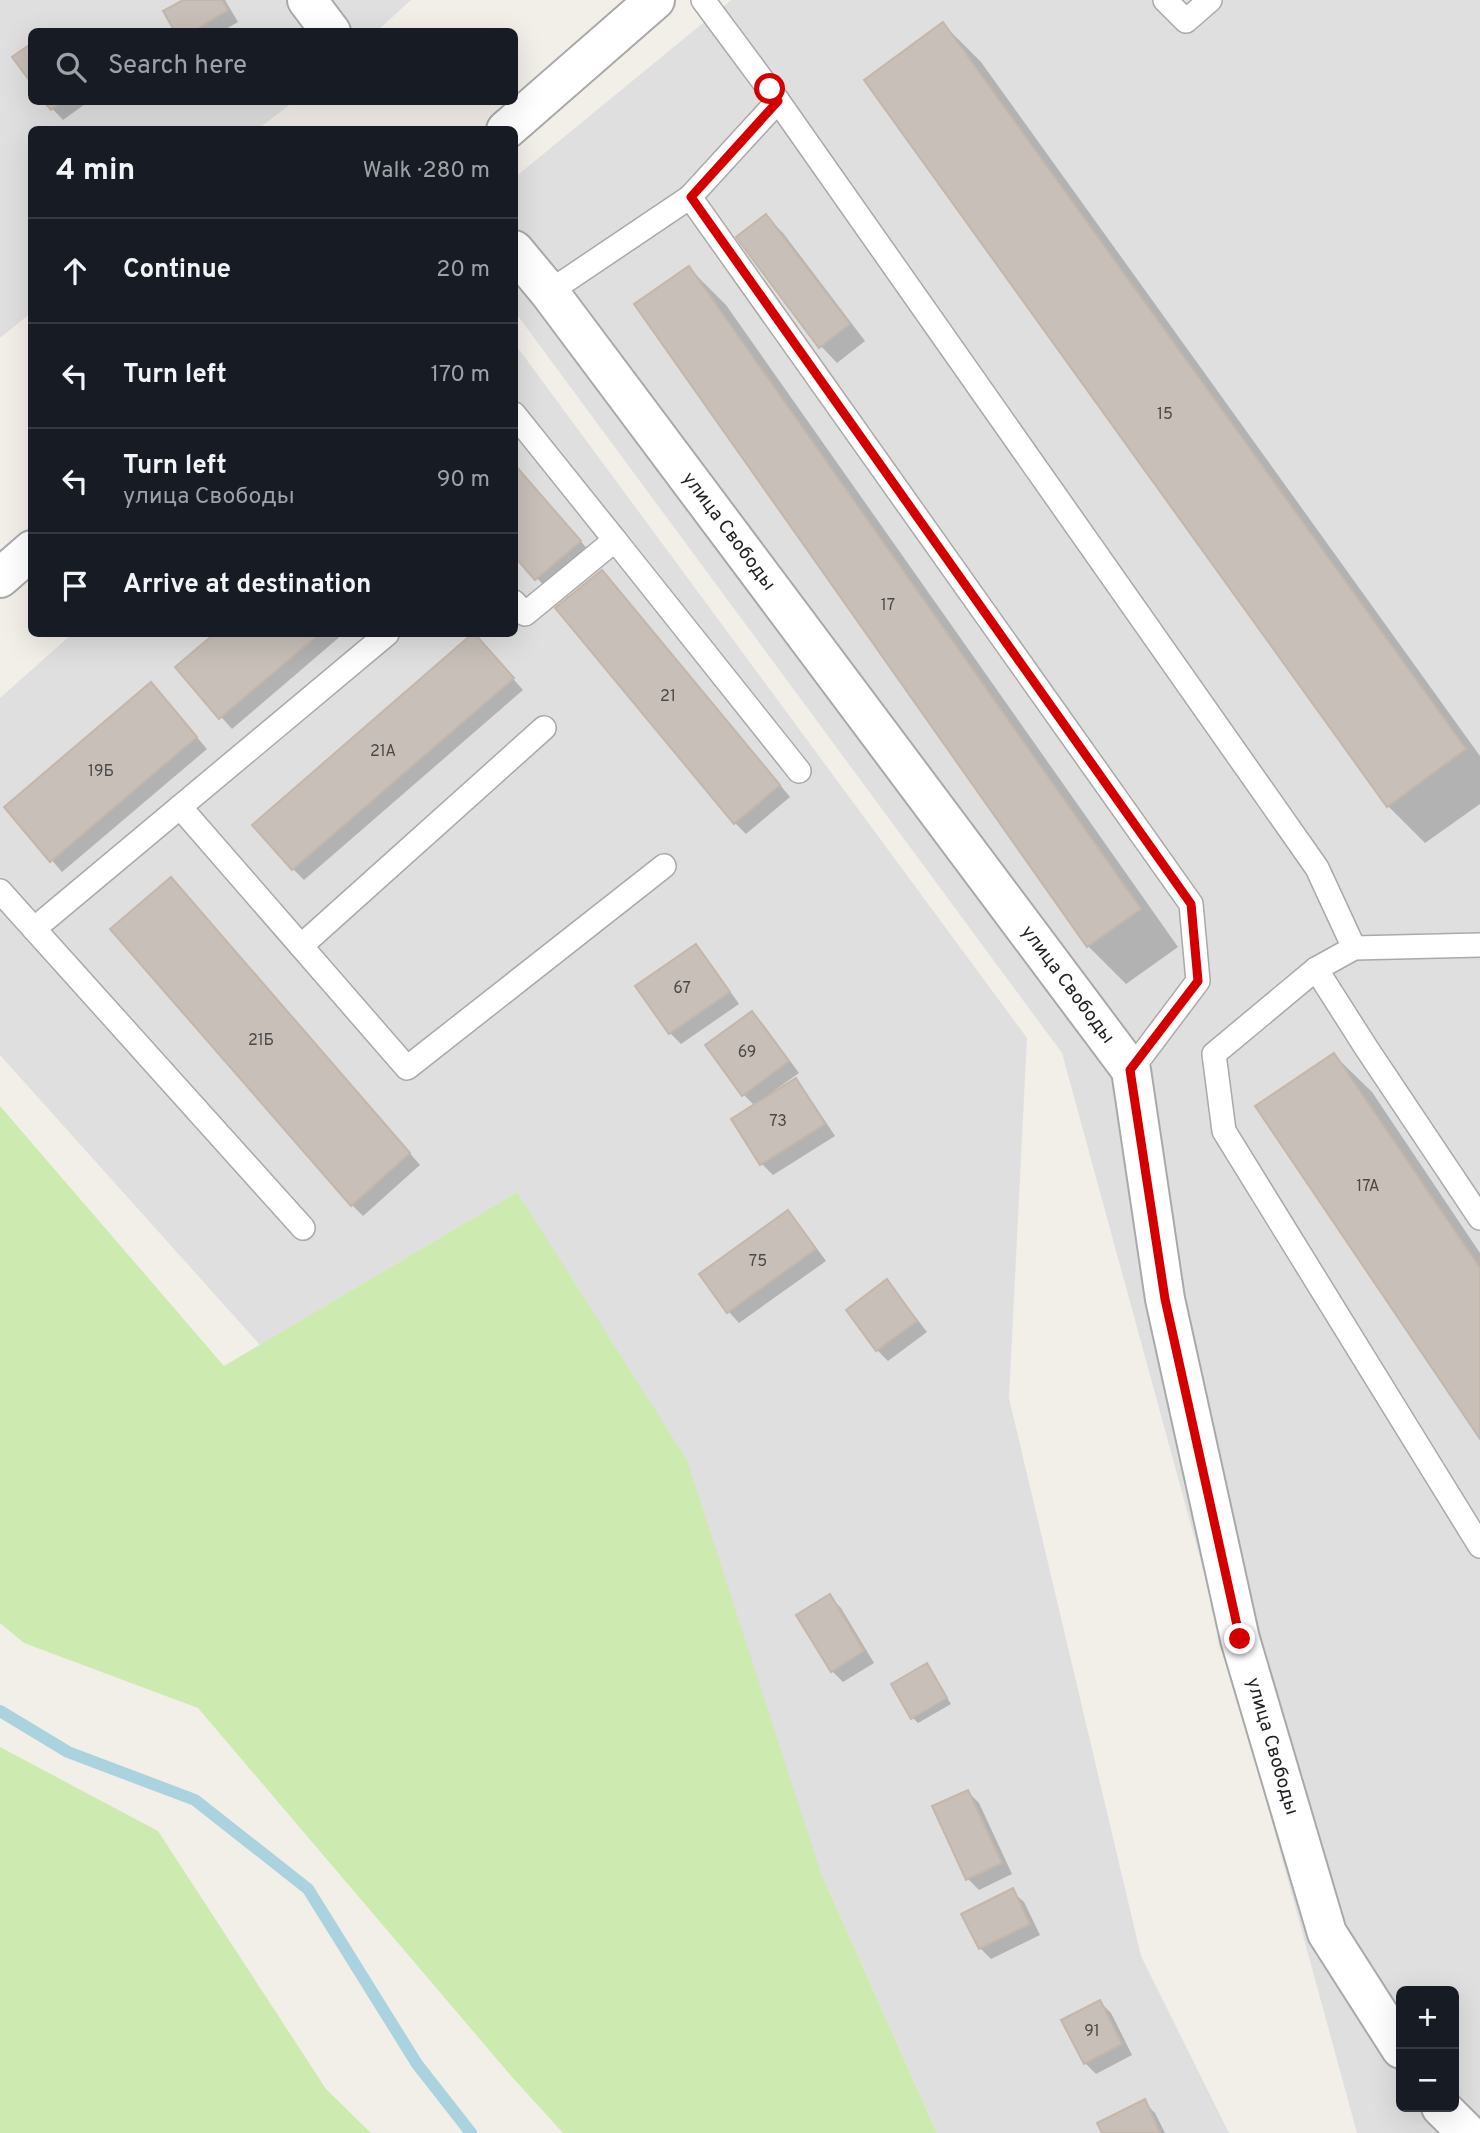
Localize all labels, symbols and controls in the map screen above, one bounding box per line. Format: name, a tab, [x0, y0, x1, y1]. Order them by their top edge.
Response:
search box	[28, 28, 518, 105]
icon: search	[52, 48, 90, 86]
text: Search here	[108, 50, 247, 83]
route start	[754, 73, 785, 104]
text: 4 min	[56, 153, 135, 190]
text: Walk · 280 m	[363, 157, 490, 186]
icon: ahead	[56, 252, 94, 290]
text: Continue	[123, 254, 231, 287]
text: 20 m	[436, 256, 490, 285]
icon: left	[56, 357, 94, 395]
text: Turn left	[123, 359, 227, 392]
text: 170 m	[431, 361, 490, 390]
house number: 15	[1157, 405, 1173, 425]
text: Turn left	[123, 450, 227, 483]
icon: left	[56, 462, 94, 500]
text: 90 m	[437, 466, 490, 495]
street label: улица Свободы	[676, 468, 780, 596]
text: улица Свободы	[123, 483, 295, 512]
icon: arrive	[56, 567, 94, 605]
text: Arrive at destination	[123, 569, 371, 602]
house number: 17	[881, 596, 895, 616]
house number: 21	[660, 687, 676, 707]
house number: 21А	[370, 742, 396, 762]
house number: 19Б	[88, 762, 114, 782]
street label: улица Свободы	[1015, 921, 1119, 1049]
house number: 67	[673, 979, 691, 999]
house number: 21Б	[248, 1031, 274, 1051]
house number: 69	[738, 1043, 756, 1063]
house number: 73	[769, 1112, 787, 1132]
house number: 17А	[1356, 1177, 1380, 1197]
house number: 75	[749, 1252, 767, 1272]
route end	[1224, 1623, 1255, 1654]
street label: улица Свободы	[1240, 1675, 1303, 1818]
map controls	[1396, 1986, 1459, 2112]
button: +	[1396, 1986, 1459, 2049]
house number: 91	[1084, 2022, 1100, 2042]
button: −	[1396, 2049, 1459, 2112]

